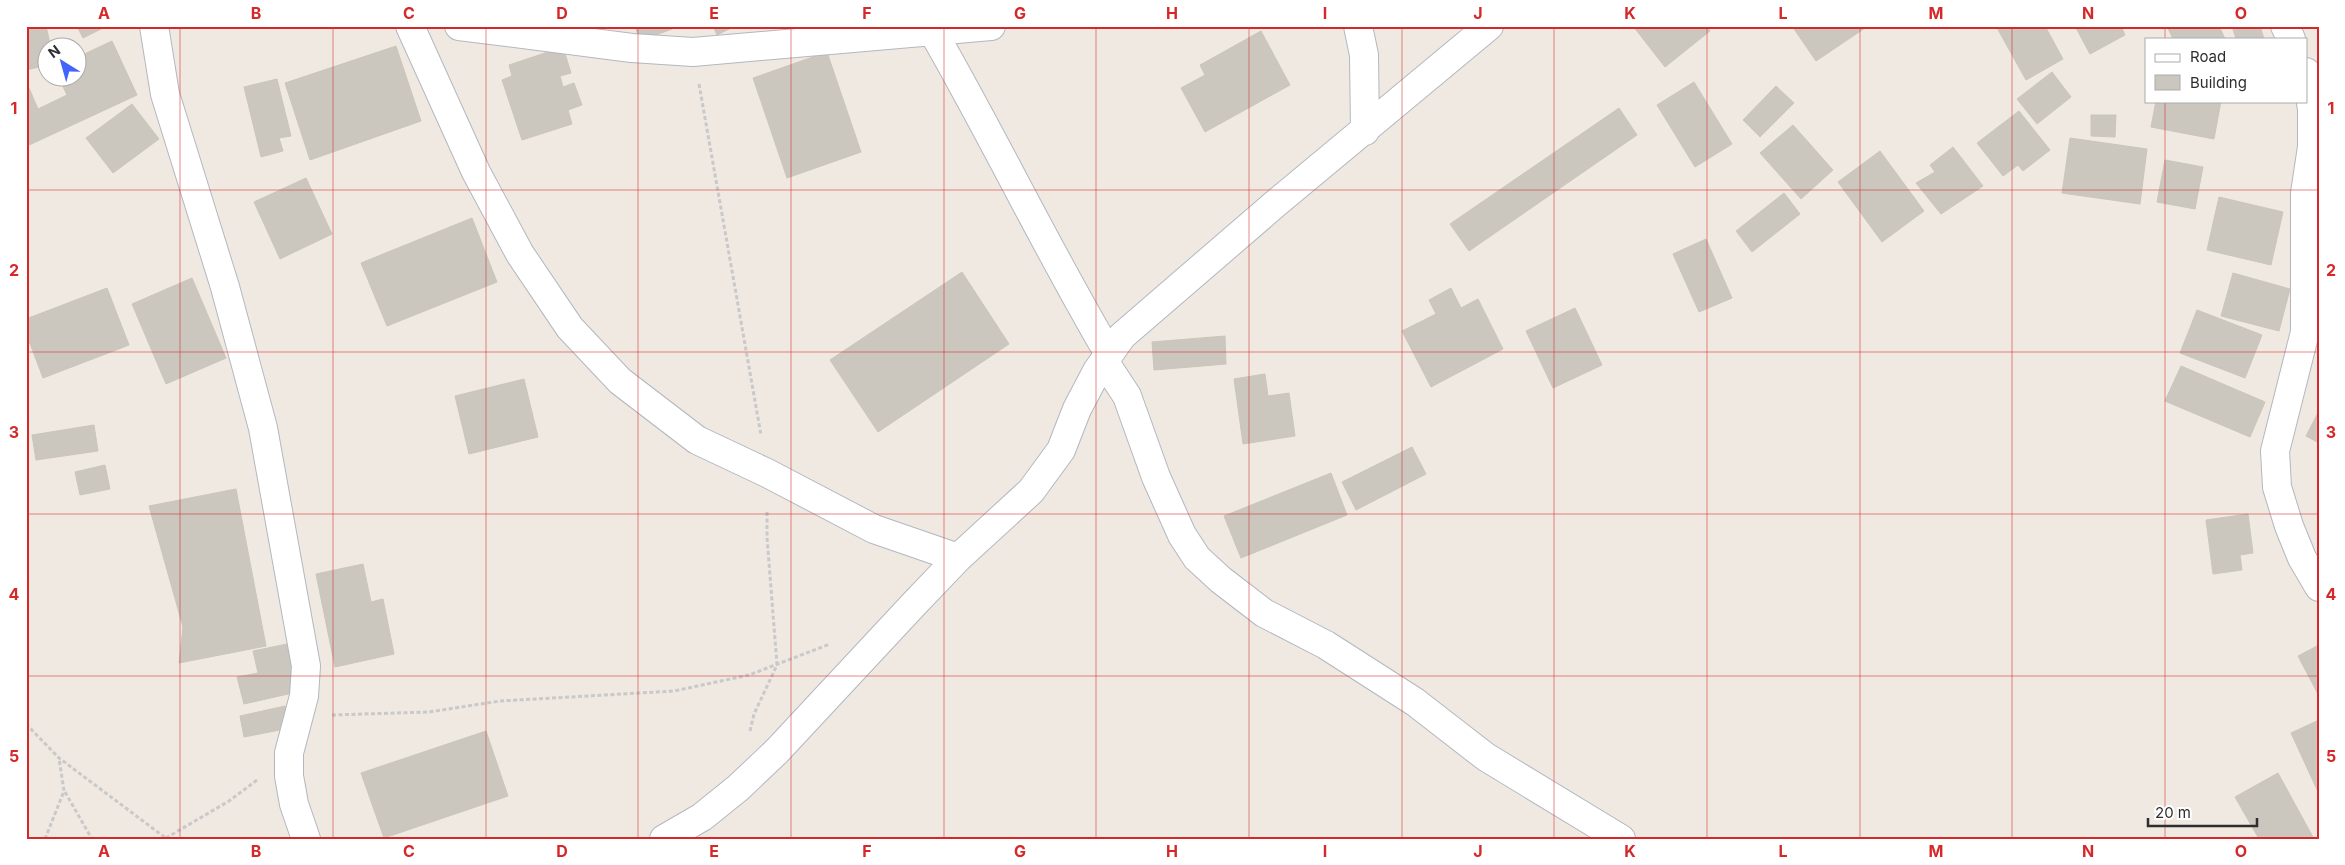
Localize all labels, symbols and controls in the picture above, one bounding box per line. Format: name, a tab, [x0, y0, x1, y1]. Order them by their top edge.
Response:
text: A	[98, 3, 110, 23]
text: B	[251, 3, 261, 23]
text: C	[403, 3, 415, 23]
text: D	[556, 3, 568, 23]
text: E	[709, 3, 719, 23]
text: F	[862, 3, 872, 23]
text: G	[1014, 3, 1026, 23]
text: H	[1166, 3, 1178, 23]
text: I	[1323, 3, 1327, 23]
text: J	[1473, 3, 1483, 23]
text: K	[1624, 3, 1636, 23]
text: L	[1778, 3, 1788, 23]
text: M	[1929, 3, 1943, 23]
text: N	[2082, 3, 2094, 23]
text: O	[2235, 3, 2247, 23]
north arrow	[38, 38, 88, 88]
legend	[2145, 38, 2308, 102]
text: N	[44, 41, 63, 61]
text: Road	[2190, 47, 2226, 66]
text: Building	[2190, 73, 2247, 92]
text: 1	[11, 98, 17, 118]
text: 1	[2328, 98, 2334, 118]
text: 2	[9, 260, 19, 280]
text: 2	[2326, 260, 2336, 280]
text: 3	[9, 422, 19, 442]
text: 3	[2326, 422, 2336, 442]
text: 4	[9, 584, 20, 604]
text: 4	[2326, 584, 2337, 604]
text: 5	[9, 746, 19, 766]
text: 5	[2326, 746, 2336, 766]
scale bar	[2148, 795, 2256, 827]
text: 20 m	[2155, 803, 2191, 822]
text: A	[98, 841, 110, 861]
text: B	[251, 841, 261, 861]
text: C	[403, 841, 415, 861]
text: D	[556, 841, 568, 861]
text: E	[709, 841, 719, 861]
text: F	[862, 841, 872, 861]
text: G	[1014, 841, 1026, 861]
text: H	[1166, 841, 1178, 861]
text: I	[1323, 841, 1327, 861]
text: J	[1473, 841, 1483, 861]
text: K	[1624, 841, 1636, 861]
text: L	[1778, 841, 1788, 861]
text: M	[1929, 841, 1943, 861]
text: N	[2082, 841, 2094, 861]
text: O	[2235, 841, 2247, 861]

